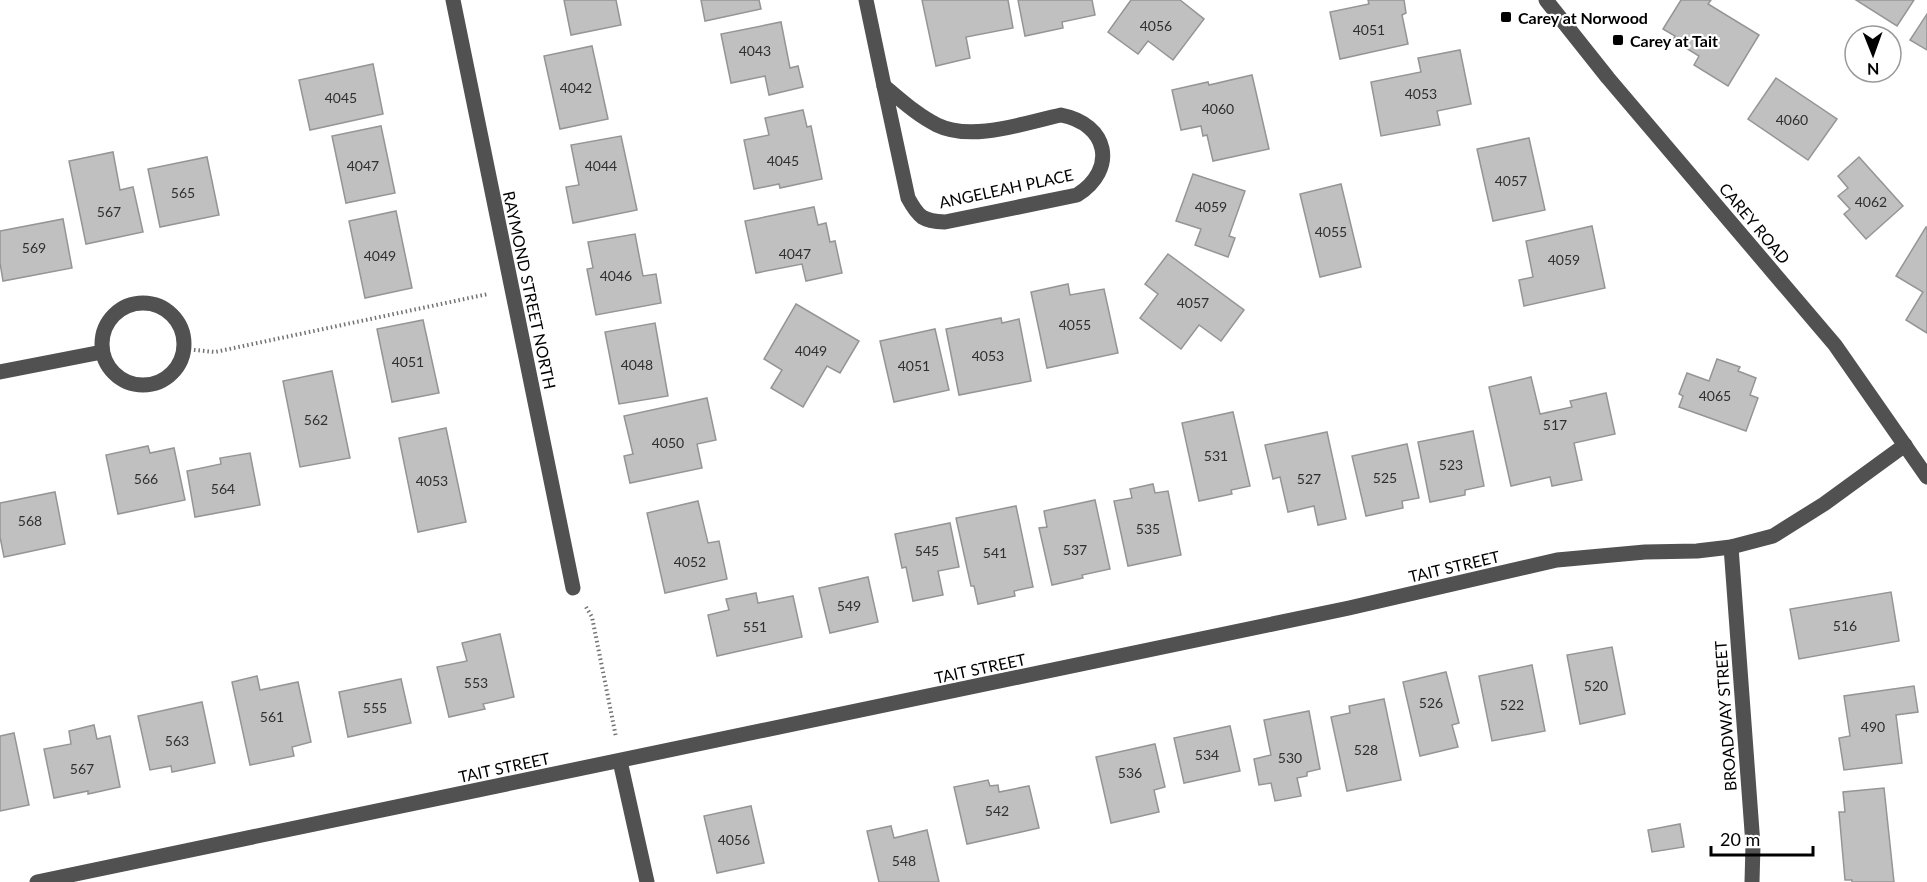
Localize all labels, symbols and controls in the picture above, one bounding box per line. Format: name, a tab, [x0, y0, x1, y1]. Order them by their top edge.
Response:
place label: Carey at Norwood	[1518, 8, 1648, 27]
marker: Carey at Norwood	[1499, 10, 1513, 24]
house number: 4056	[1140, 17, 1172, 34]
house number: 4051	[1353, 21, 1385, 38]
north arrow	[1843, 24, 1903, 84]
place label: Carey at Tait	[1630, 31, 1718, 50]
marker: Carey at Tait	[1611, 33, 1625, 47]
house number: 4043	[739, 42, 771, 59]
text: N	[1867, 60, 1880, 79]
house number: 4042	[560, 79, 592, 96]
house number: 4053	[1405, 85, 1437, 102]
house number: 4045	[325, 89, 357, 106]
house number: 4060	[1202, 100, 1234, 117]
house number: 4060	[1776, 111, 1808, 128]
house number: 4045	[767, 152, 799, 169]
house number: 4047	[347, 157, 379, 174]
house number: 4044	[585, 157, 617, 174]
street label: ANGELEAH PLACE	[937, 164, 1075, 212]
house number: 4057	[1495, 172, 1527, 189]
street label: CAREY ROAD	[1716, 179, 1794, 267]
house number: 565	[171, 184, 195, 201]
street label: RAYMOND STREET NORTH	[500, 189, 560, 391]
house number: 4062	[1855, 193, 1887, 210]
house number: 4059	[1195, 198, 1227, 215]
house number: 567	[97, 203, 121, 220]
house number: 4055	[1315, 223, 1347, 240]
house number: 569	[22, 239, 46, 256]
house number: 4047	[779, 245, 811, 262]
house number: 4049	[364, 247, 396, 264]
house number: 4059	[1548, 251, 1580, 268]
house number: 4046	[600, 267, 632, 284]
house number: 4057	[1177, 294, 1209, 311]
house number: 4055	[1059, 316, 1091, 333]
house number: 4049	[795, 342, 827, 359]
house number: 4053	[972, 347, 1004, 364]
house number: 4051	[392, 353, 424, 370]
house number: 4048	[621, 356, 653, 373]
house number: 4051	[898, 357, 930, 374]
house number: 4065	[1699, 387, 1731, 404]
house number: 562	[304, 411, 328, 428]
house number: 517	[1543, 416, 1567, 433]
house number: 4050	[652, 434, 684, 451]
house number: 531	[1204, 447, 1228, 464]
house number: 523	[1439, 456, 1463, 473]
house number: 525	[1373, 469, 1397, 486]
house number: 566	[134, 470, 158, 487]
house number: 527	[1297, 470, 1321, 487]
house number: 4053	[416, 472, 448, 489]
house number: 564	[211, 480, 235, 497]
house number: 568	[18, 512, 42, 529]
house number: 535	[1136, 520, 1160, 537]
house number: 537	[1063, 541, 1087, 558]
house number: 545	[915, 542, 939, 559]
house number: 541	[983, 544, 1007, 561]
street label: TAIT STREET	[1407, 546, 1502, 586]
house number: 4052	[674, 553, 706, 570]
house number: 549	[837, 597, 861, 614]
house number: 516	[1833, 617, 1857, 634]
house number: 551	[743, 618, 767, 635]
street label: BROADWAY STREET	[1710, 640, 1740, 792]
street label: TAIT STREET	[933, 649, 1028, 687]
house number: 553	[464, 674, 488, 691]
house number: 520	[1584, 677, 1608, 694]
house number: 526	[1419, 694, 1443, 711]
house number: 522	[1500, 696, 1524, 713]
house number: 555	[363, 699, 387, 716]
house number: 561	[260, 708, 284, 725]
house number: 490	[1861, 718, 1885, 735]
house number: 563	[165, 732, 189, 749]
house number: 528	[1354, 741, 1378, 758]
house number: 534	[1195, 746, 1219, 763]
street label: TAIT STREET	[457, 748, 552, 786]
house number: 530	[1278, 749, 1302, 766]
house number: 567	[70, 760, 94, 777]
house number: 536	[1118, 764, 1142, 781]
house number: 542	[985, 802, 1009, 819]
scale bar	[1711, 819, 1813, 857]
text: 20 m	[1720, 828, 1760, 850]
house number: 4056	[718, 831, 750, 848]
house number: 548	[892, 852, 916, 869]

